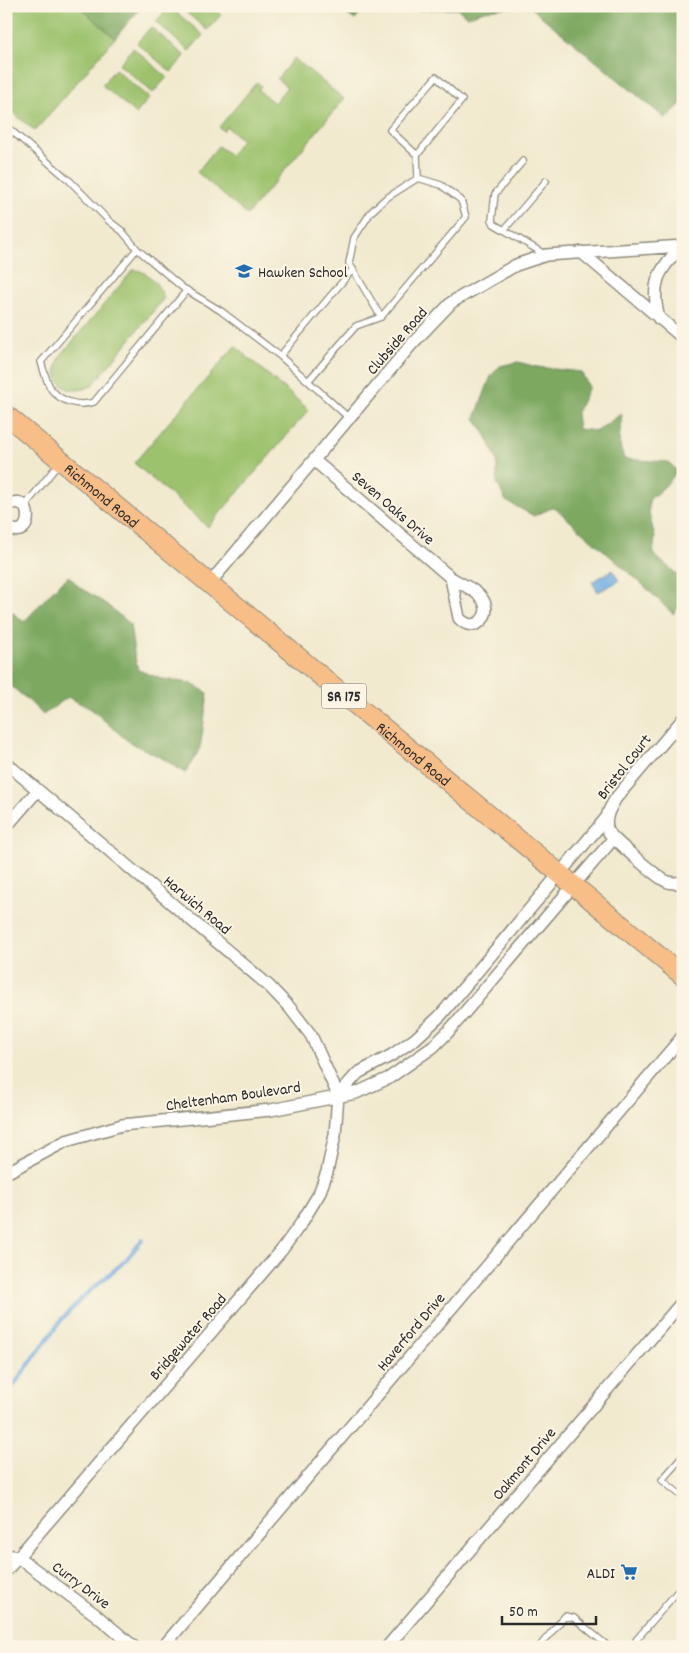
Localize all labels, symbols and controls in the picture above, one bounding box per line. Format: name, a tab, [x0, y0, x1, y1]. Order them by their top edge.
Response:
school or university icon: Hawken School	[234, 261, 254, 281]
place label: Hawken School	[258, 262, 348, 285]
street label: Clubside Road	[362, 303, 434, 381]
street label: Richmond Road	[58, 459, 143, 535]
street label: Seven Oaks Drive	[346, 466, 439, 551]
road number: SR 175	[322, 684, 366, 708]
street label: Richmond Road	[370, 717, 455, 793]
street label: Bristol Court	[592, 730, 658, 805]
street label: Harwich Road	[158, 871, 235, 941]
street label: Cheltenham Boulevard	[164, 1077, 302, 1118]
street label: Haverford Drive	[372, 1288, 452, 1377]
street label: Bridgewater Road	[145, 1289, 233, 1386]
street label: Oakmont Drive	[487, 1423, 562, 1506]
street label: Curry Drive	[47, 1556, 114, 1616]
supermarket icon: ALDI	[619, 1562, 639, 1582]
place label: ALDI	[587, 1563, 615, 1586]
scale bar	[502, 1593, 595, 1625]
text: 50 m	[509, 1602, 538, 1624]

